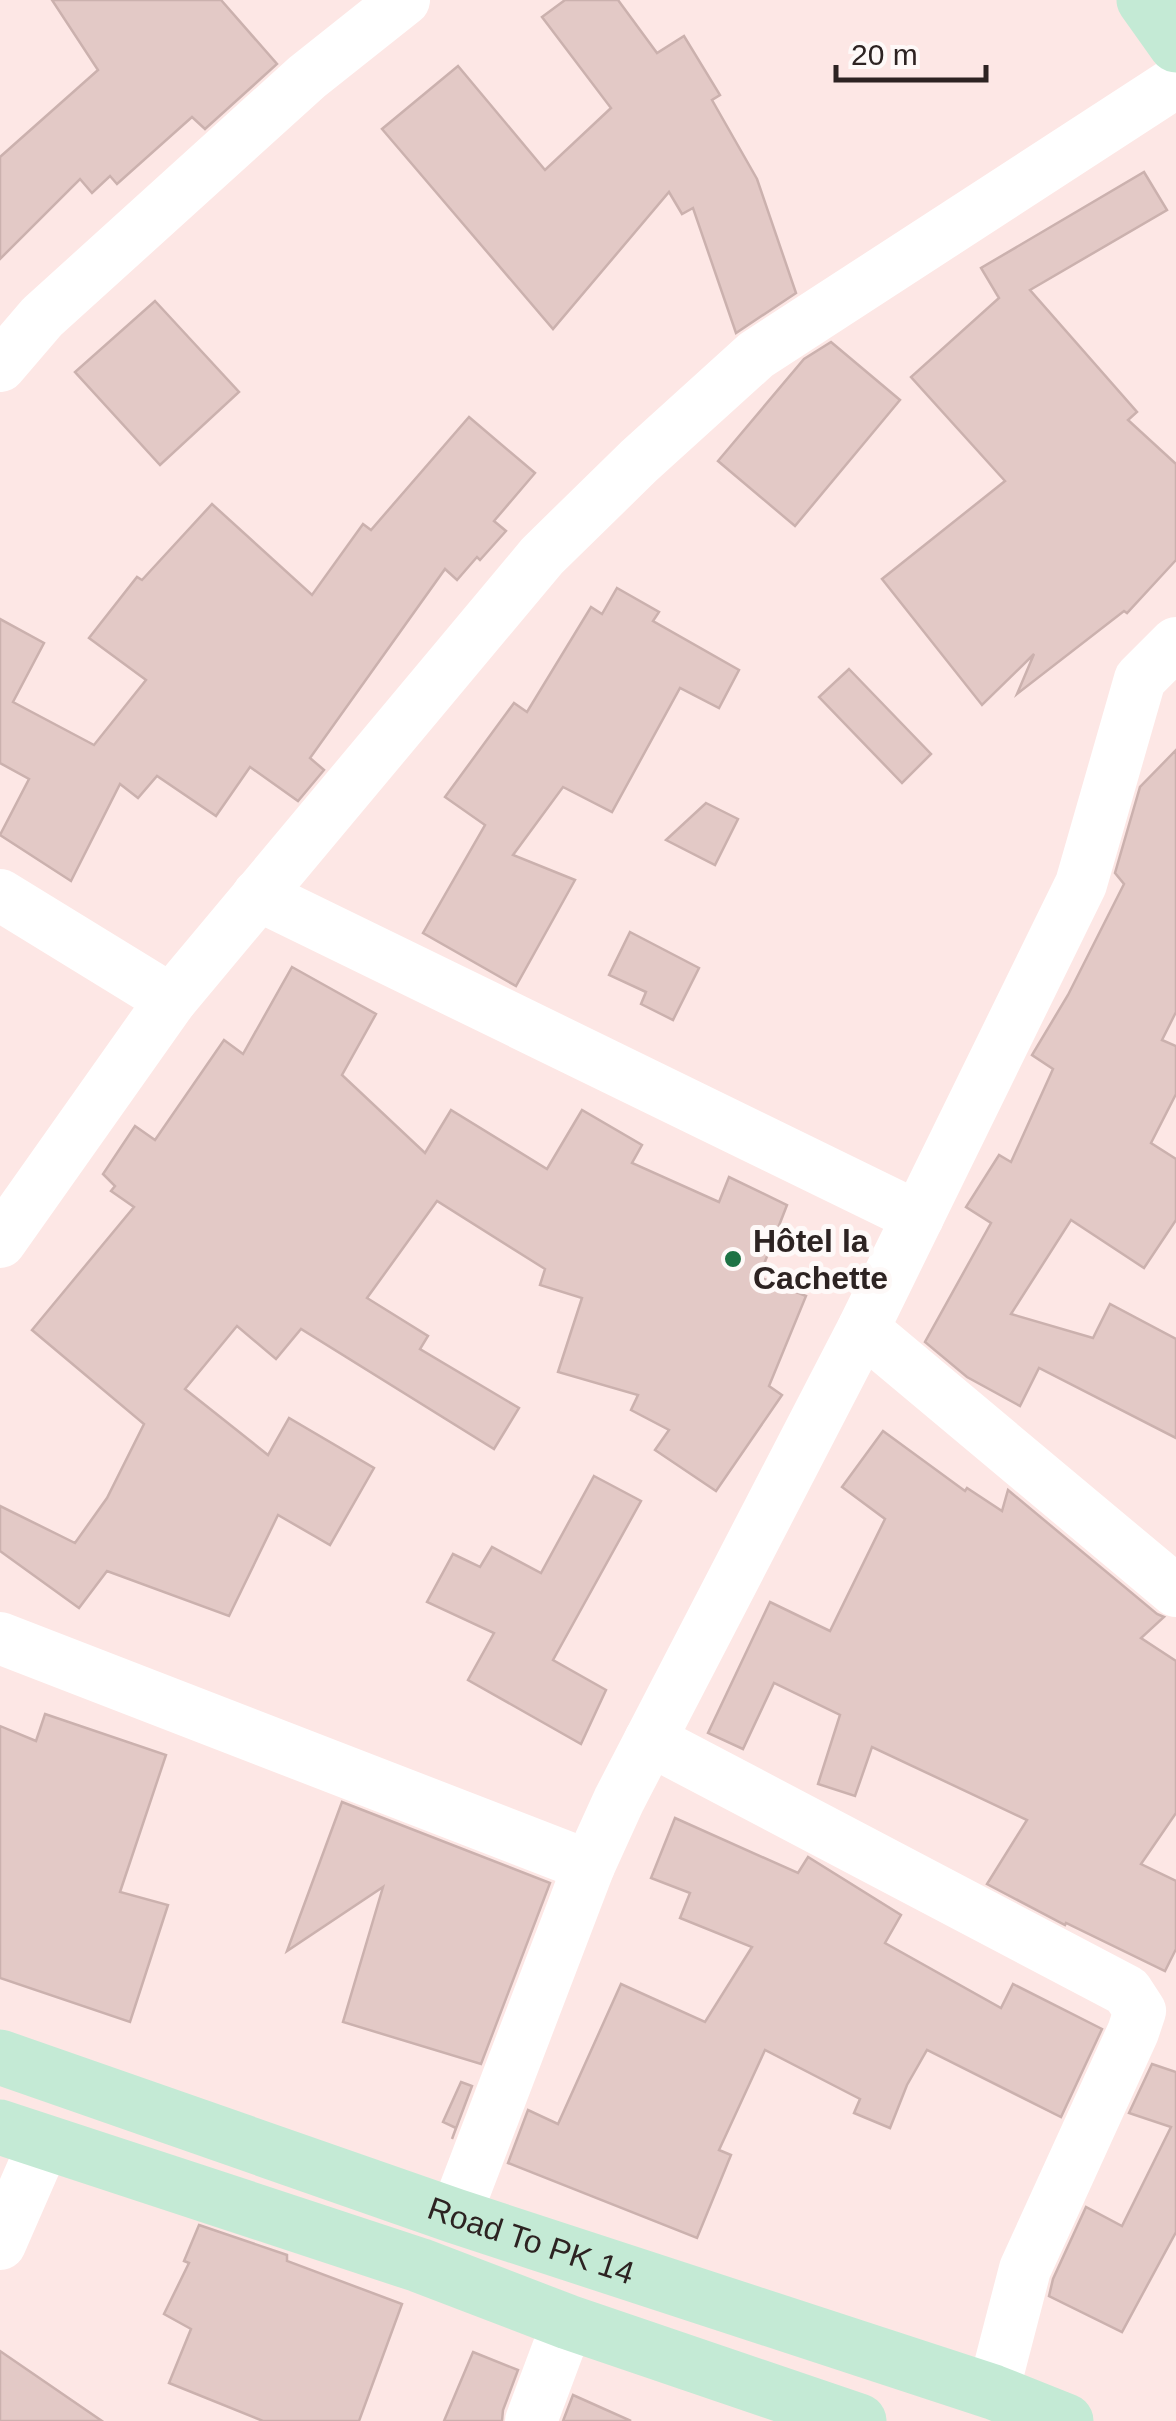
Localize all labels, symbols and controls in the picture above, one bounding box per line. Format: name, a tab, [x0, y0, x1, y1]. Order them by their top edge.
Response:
scale bar	[836, 20, 986, 82]
text: 20 m	[851, 38, 918, 71]
place label: Hôtel la Cachette	[753, 1223, 888, 1296]
marker: Hôtel la Cachette	[722, 1248, 744, 1270]
street label: Road To PK 14	[423, 2190, 639, 2291]

